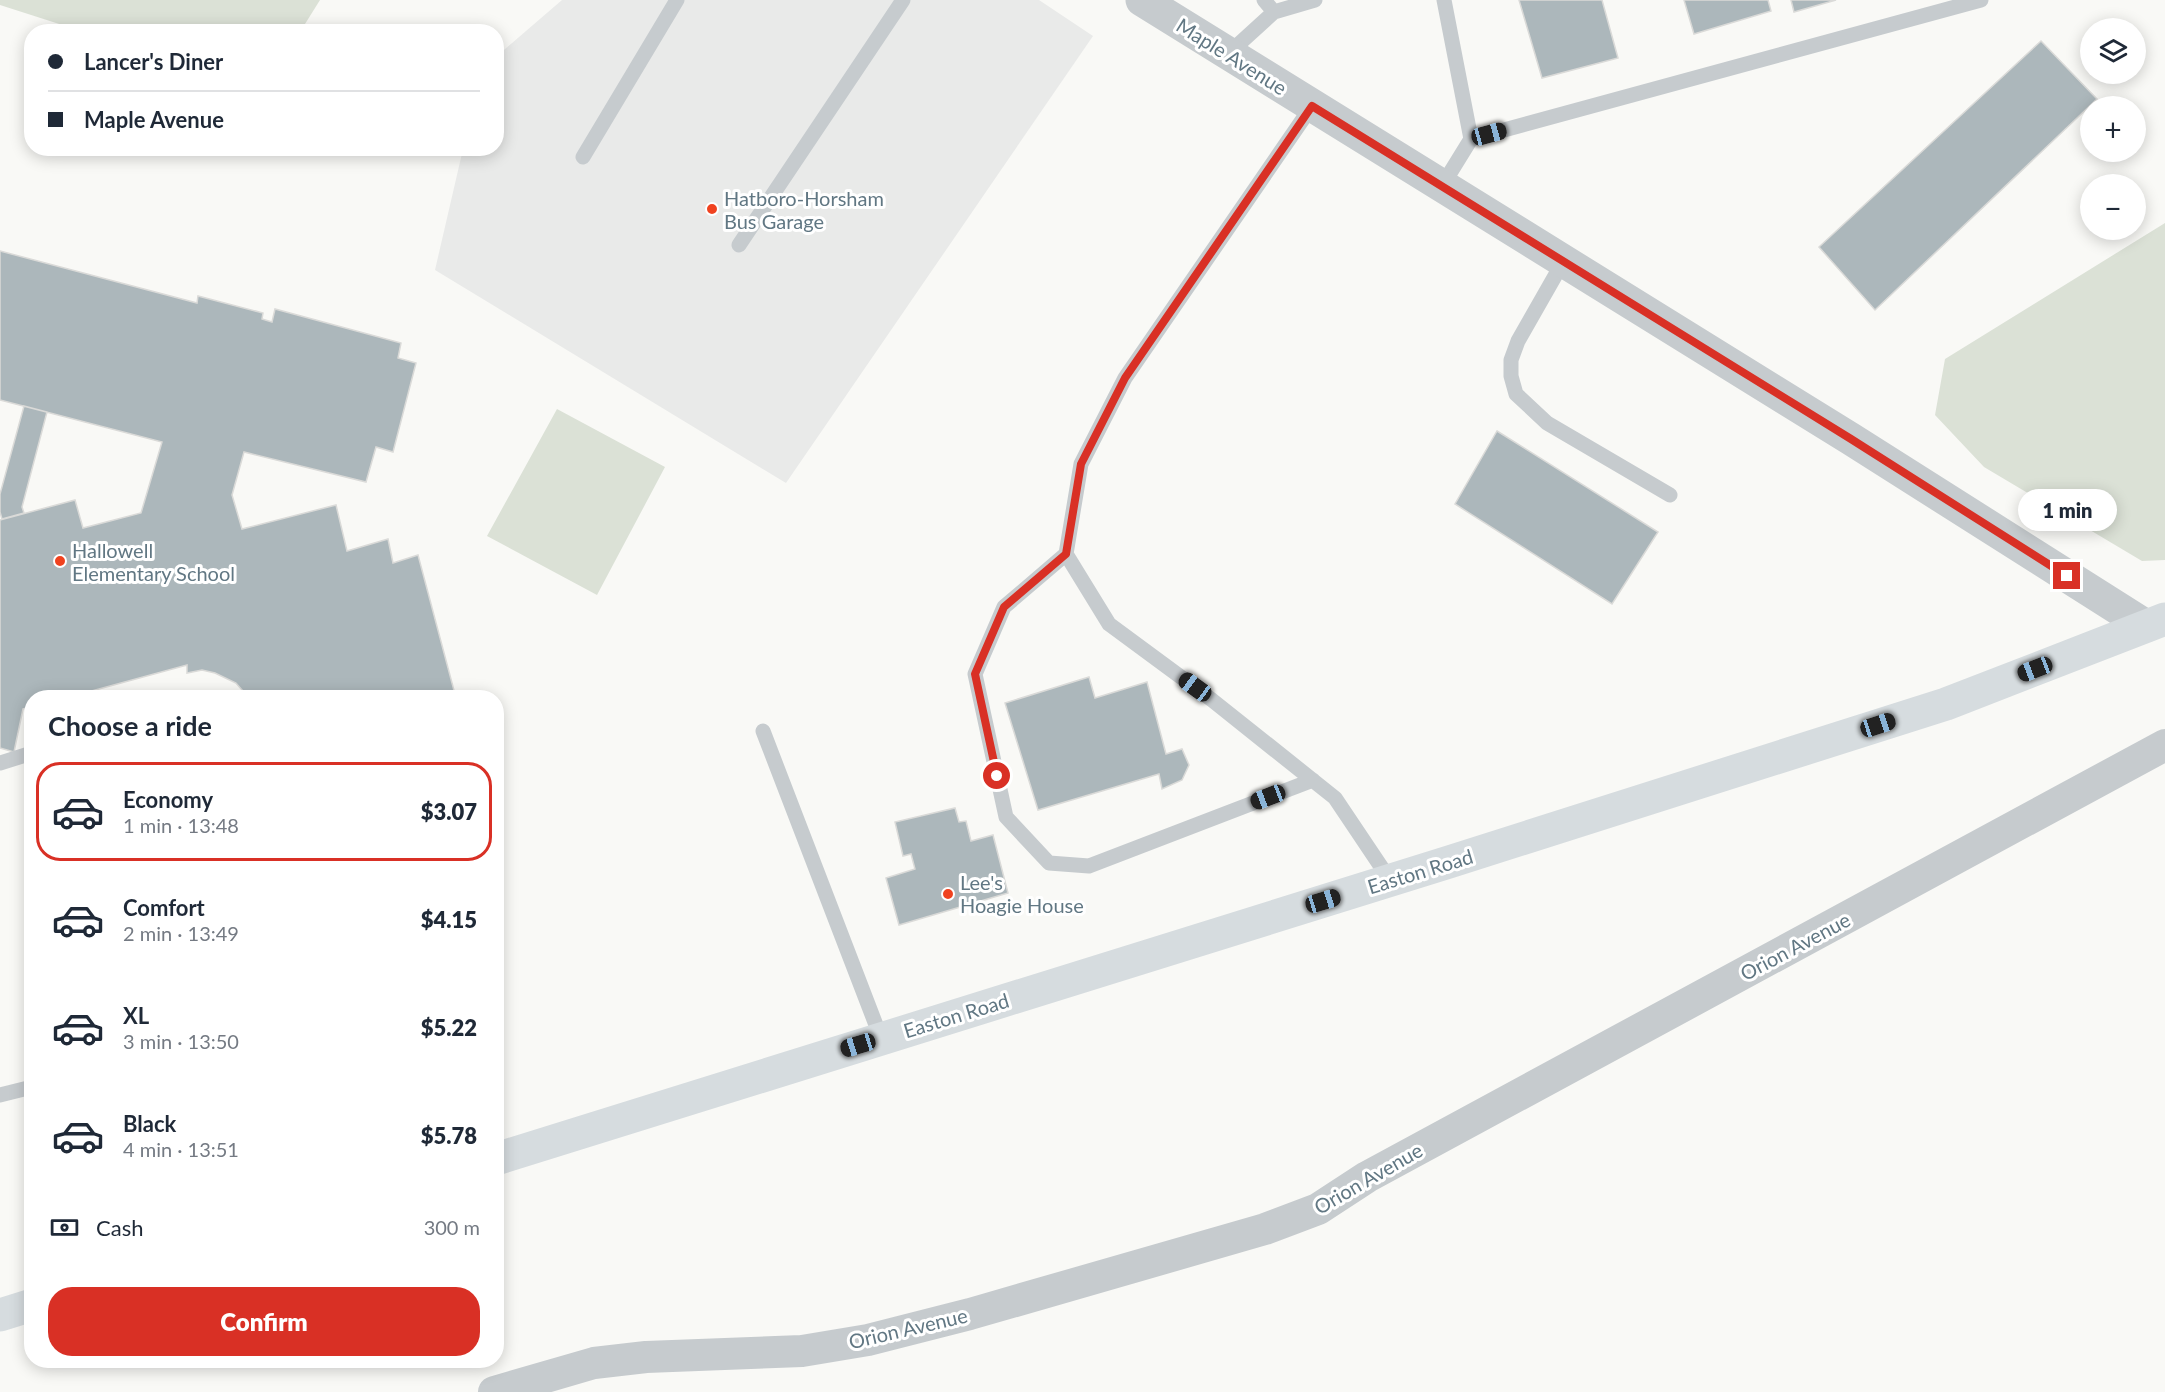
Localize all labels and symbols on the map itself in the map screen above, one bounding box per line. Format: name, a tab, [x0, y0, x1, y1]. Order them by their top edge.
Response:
street label: Maple Avenue	[1172, 13, 1292, 99]
car	[1469, 121, 1509, 147]
place label: Hatboro-Horsham Bus Garage	[724, 186, 884, 233]
marker: Hatboro-Horsham Bus Garage	[705, 202, 719, 216]
callout: 1 min	[2018, 489, 2116, 531]
place label: Hallowell Elementary School	[72, 538, 235, 585]
marker: Hallowell Elementary School	[53, 554, 67, 568]
route end	[2053, 562, 2080, 589]
car	[2015, 654, 2055, 684]
car	[1175, 669, 1215, 705]
car	[1858, 711, 1898, 739]
route start	[983, 762, 1010, 789]
car	[1248, 782, 1288, 812]
street label: Easton Road	[1364, 844, 1476, 898]
place label: Lee's Hoagie House	[960, 870, 1084, 917]
marker: Lee's Hoagie House	[941, 887, 955, 901]
car	[1303, 887, 1343, 915]
street label: Orion Avenue	[1736, 907, 1854, 985]
street label: Easton Road	[900, 988, 1012, 1042]
car	[838, 1031, 878, 1059]
street label: Orion Avenue	[1310, 1137, 1426, 1219]
street label: Orion Avenue	[846, 1303, 970, 1353]

